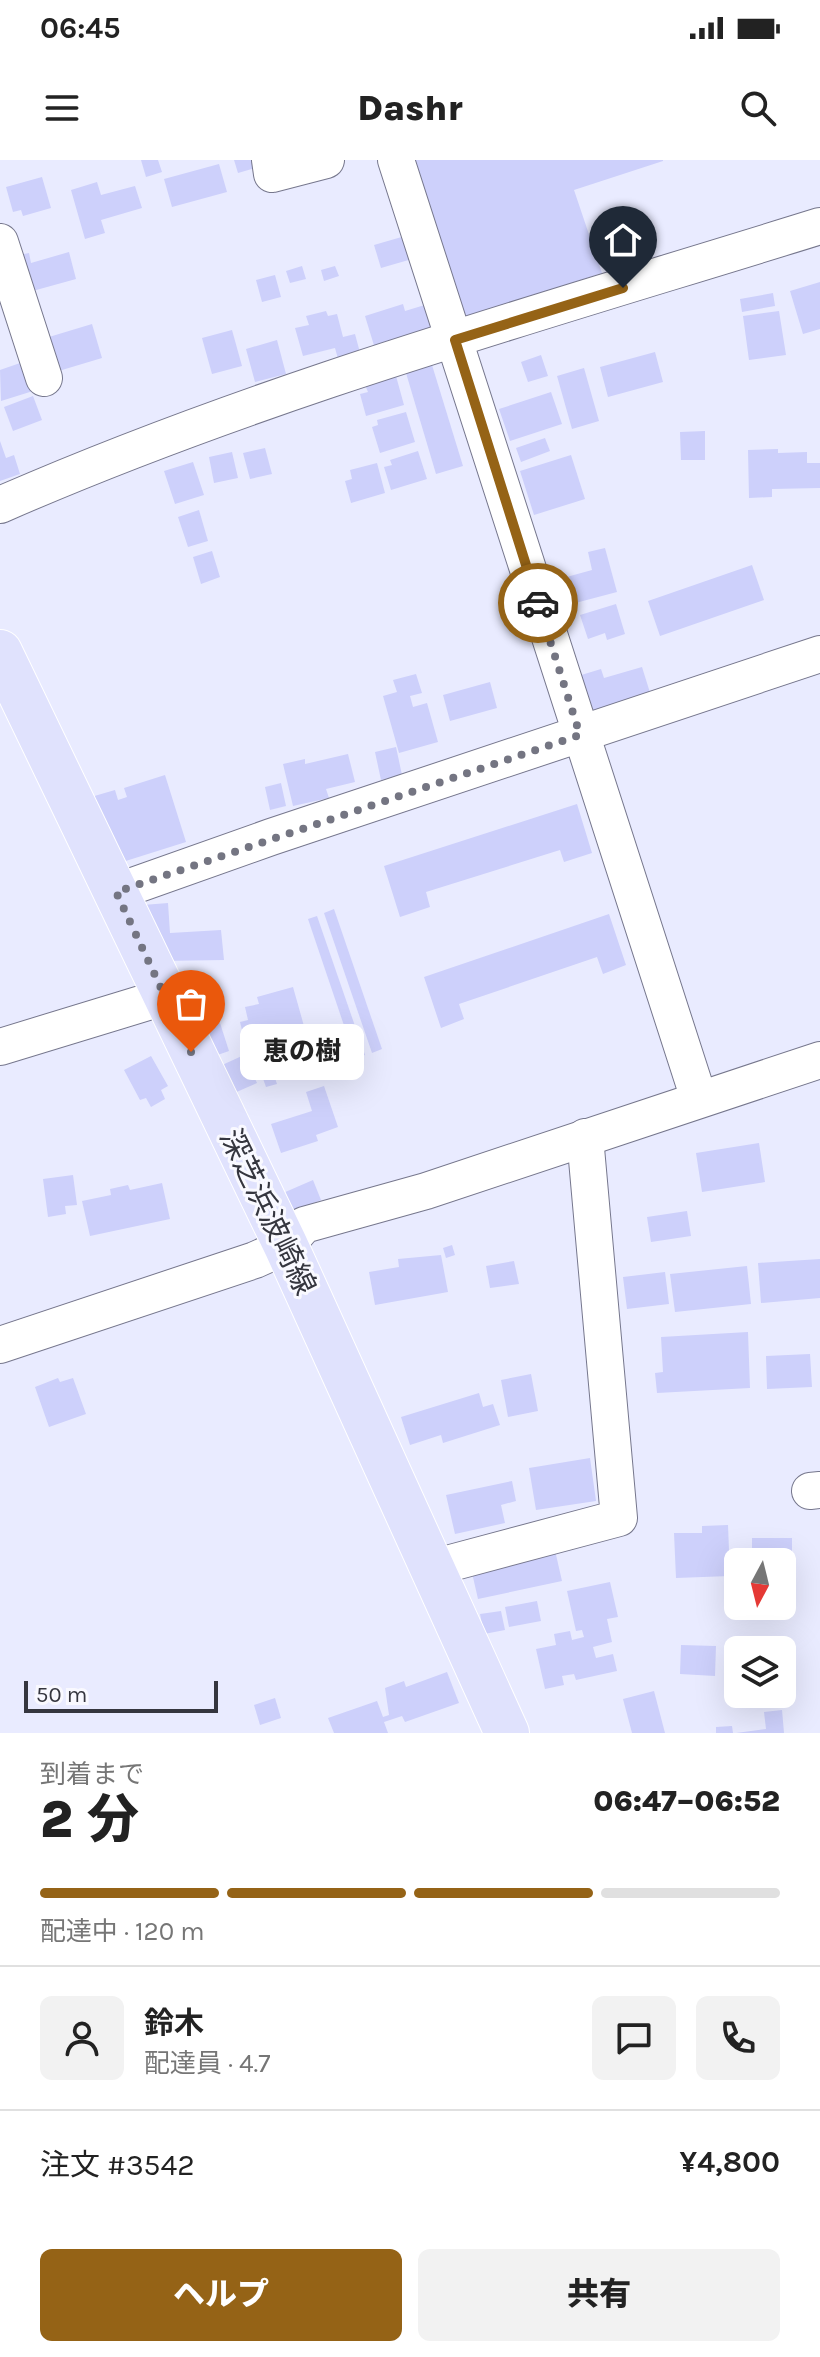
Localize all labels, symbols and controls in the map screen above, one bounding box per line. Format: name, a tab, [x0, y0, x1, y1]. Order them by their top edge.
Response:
text: 06:45	[40, 10, 121, 46]
icon: menu	[40, 86, 84, 130]
icon: search	[736, 86, 780, 130]
text: Dashr	[357, 87, 463, 129]
pin	[589, 206, 657, 288]
icon: home	[601, 218, 645, 262]
courier	[498, 563, 578, 643]
icon: car	[516, 581, 560, 625]
pin	[157, 970, 225, 1052]
icon: bag	[169, 982, 213, 1026]
callout: 恵の樹	[239, 1024, 363, 1080]
text: 恵の樹	[263, 1036, 341, 1067]
street label: 深芝浜波崎線	[212, 1123, 324, 1301]
north arrow	[724, 1548, 796, 1620]
map controls	[724, 1548, 796, 1708]
button: layers	[724, 1636, 796, 1708]
scale bar	[24, 1677, 218, 1713]
text: 50 m	[36, 1682, 87, 1708]
text: 到着まで	[40, 1759, 144, 1790]
text: 06:47–06:52	[593, 1783, 780, 1819]
text: 2 分	[40, 1789, 139, 1850]
text: 配達中 · 120 m	[40, 1916, 205, 1947]
button: person	[40, 1996, 124, 2080]
button: chat	[592, 1996, 676, 2080]
button: phone	[696, 1996, 780, 2080]
text: 鈴木	[144, 2005, 204, 2041]
text: 配達員 · 4.7	[144, 2048, 270, 2079]
text: ¥4,800	[680, 2144, 780, 2180]
text: 注文 #3542	[40, 2147, 195, 2183]
button: ヘルプ	[40, 2249, 402, 2341]
button: 共有	[418, 2249, 780, 2341]

